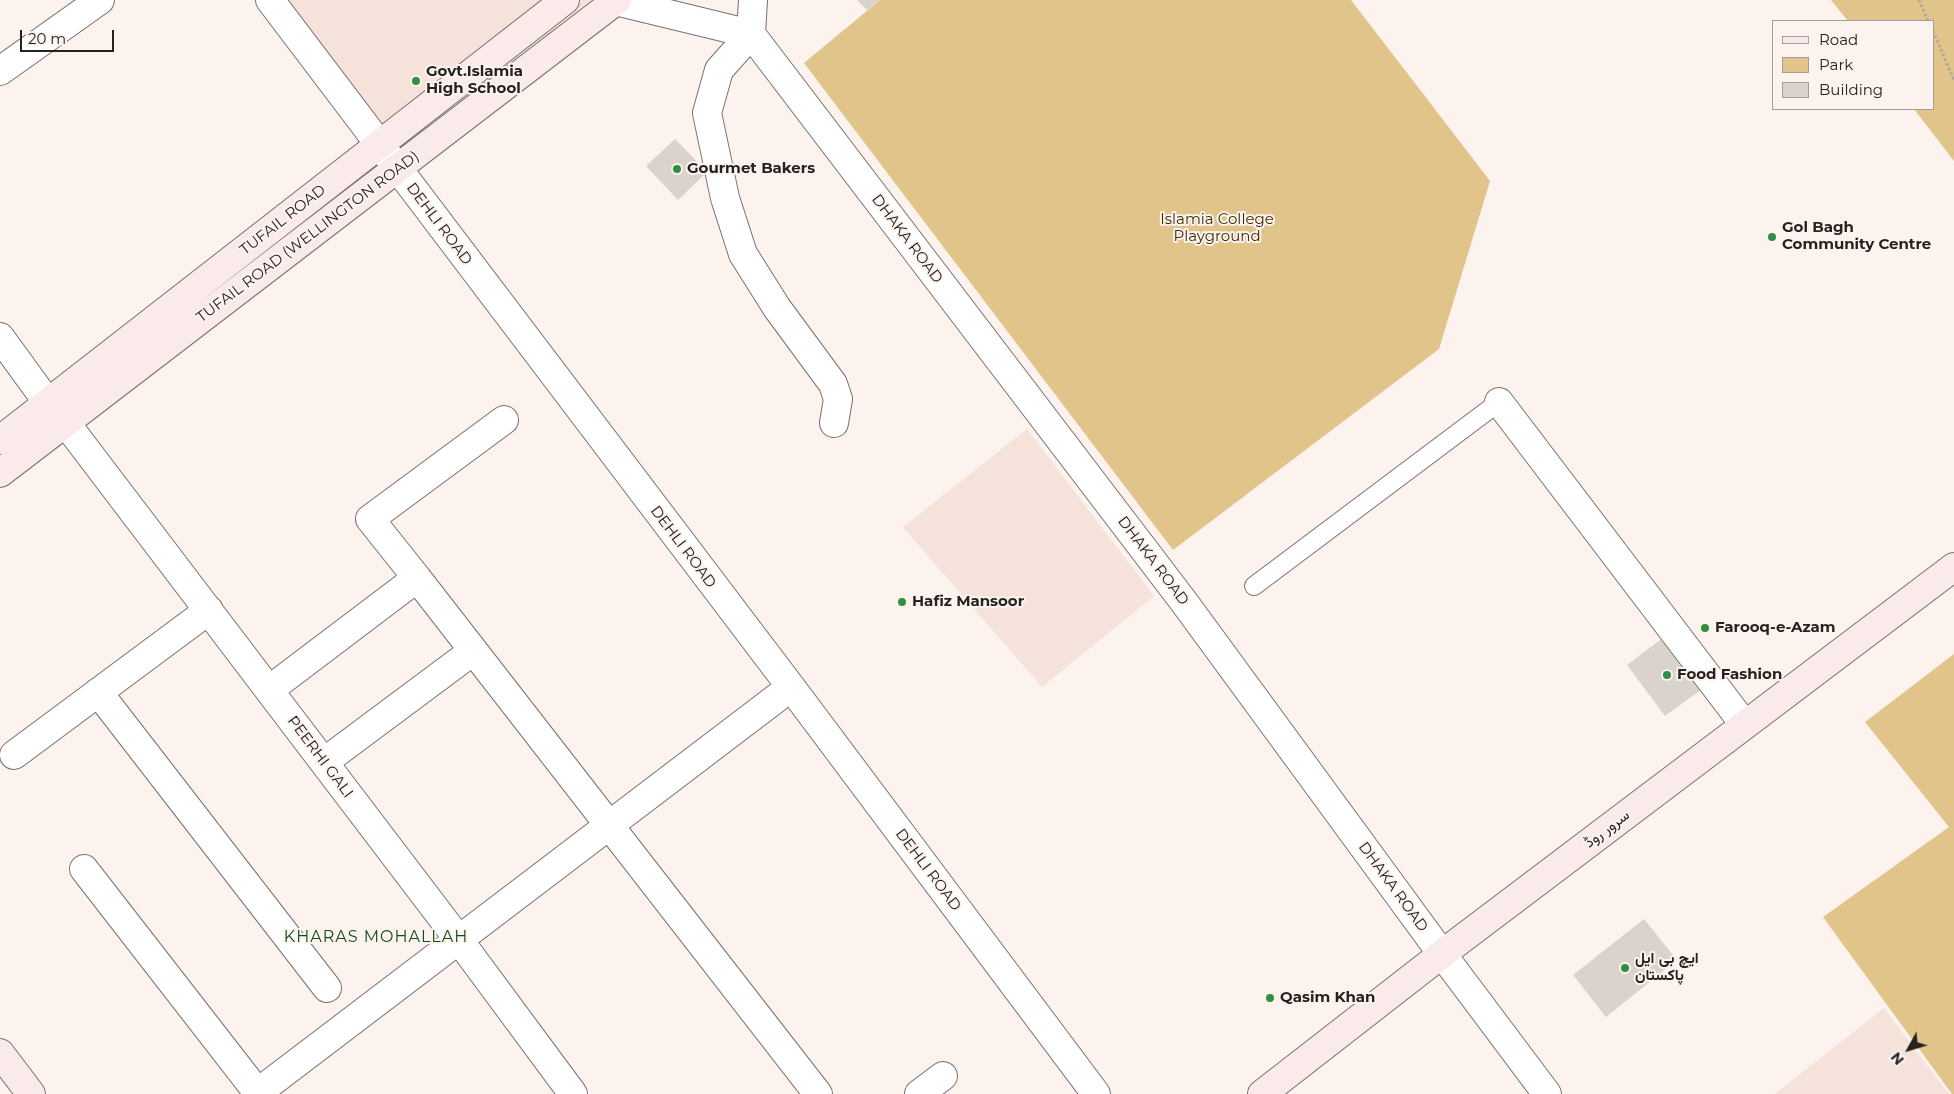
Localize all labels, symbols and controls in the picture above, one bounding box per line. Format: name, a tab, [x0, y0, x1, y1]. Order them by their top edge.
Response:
scale bar	[22, 20, 116, 52]
legend	[1772, 20, 1934, 110]
text: 20 m	[28, 29, 66, 48]
text: Road	[1819, 30, 1858, 49]
text: Park	[1819, 55, 1853, 74]
place label: Govt.Islamia High School	[426, 63, 523, 98]
marker: Govt.Islamia High School	[410, 75, 422, 87]
text: Building	[1819, 80, 1883, 99]
street label: TUFAIL ROAD (WELLINGTON ROAD)	[193, 147, 423, 327]
place label: Gourmet Bakers	[687, 160, 815, 178]
marker: Gourmet Bakers	[671, 163, 683, 175]
street label: DEHLI ROAD	[402, 179, 476, 269]
street label: TUFAIL ROAD	[237, 181, 329, 259]
street label: DHAKA ROAD	[868, 191, 946, 287]
park label: Islamia College Playground	[1160, 211, 1274, 246]
place label: Gol Bagh Community Centre	[1782, 219, 1931, 254]
marker: Gol Bagh Community Centre	[1766, 231, 1778, 243]
street label: DEHLI ROAD	[646, 502, 720, 592]
street label: DHAKA ROAD	[1114, 513, 1192, 609]
place label: Hafiz Mansoor	[912, 593, 1024, 611]
marker: Hafiz Mansoor	[896, 596, 908, 608]
place label: Farooq-e-Azam	[1715, 619, 1836, 637]
marker: Farooq-e-Azam	[1699, 622, 1711, 634]
place label: Food Fashion	[1677, 666, 1782, 684]
marker: Food Fashion	[1661, 669, 1673, 681]
street label: PEERHI GALI	[283, 712, 357, 802]
street label: سرور روڈ	[1581, 806, 1633, 852]
street label: DEHLI ROAD	[891, 825, 965, 915]
street label: DHAKA ROAD	[1354, 839, 1432, 935]
district label: KHARAS MOHALLAH	[282, 927, 470, 947]
place label: ایچ بی ایل پاکستان	[1635, 950, 1699, 985]
marker: ایچ بی ایل پاکستان	[1619, 962, 1631, 974]
place label: Qasim Khan	[1280, 989, 1375, 1007]
marker: Qasim Khan	[1264, 992, 1276, 1004]
north arrow	[1884, 1024, 1934, 1074]
text: N	[1887, 1048, 1908, 1068]

